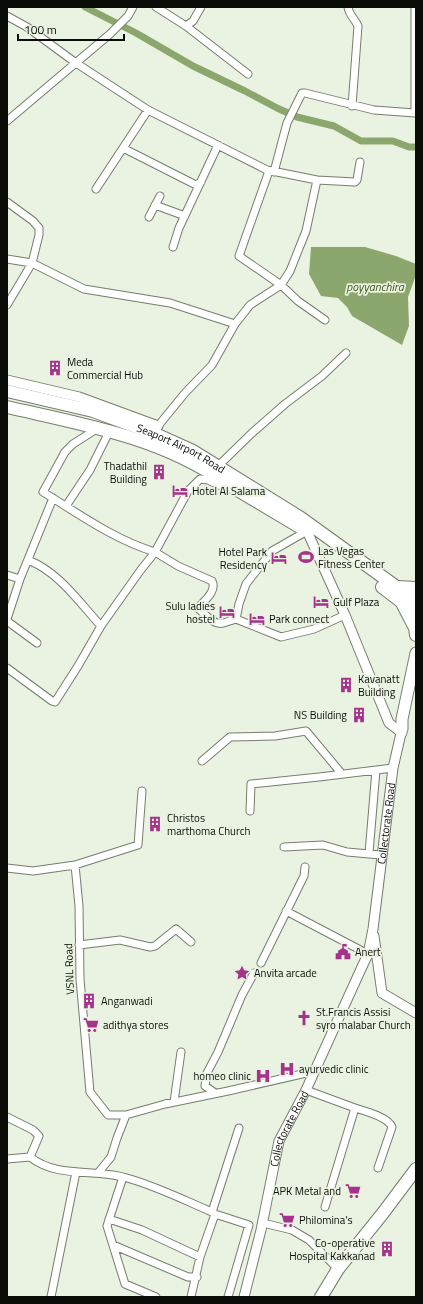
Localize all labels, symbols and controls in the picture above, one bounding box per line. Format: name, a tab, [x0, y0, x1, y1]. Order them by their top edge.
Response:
scale bar	[18, 16, 124, 42]
text: 100 m	[24, 20, 57, 39]
water label: poyyanchira	[346, 277, 405, 296]
place label: Meda Commercial Hub	[67, 354, 143, 383]
building icon: Meda Commercial Hub	[46, 359, 64, 377]
street label: Seaport Airport Road	[134, 420, 228, 477]
place label: Thadathil Building	[104, 458, 147, 487]
building icon: Thadathil Building	[150, 463, 168, 481]
hotel icon: Hotel Al Salama	[171, 482, 189, 500]
place label: Hotel Al Salama	[192, 483, 266, 499]
place label: Las Vegas Fitness Center	[318, 543, 385, 572]
place label: Hotel Park Residency	[218, 544, 268, 573]
sports icon: Las Vegas Fitness Center	[297, 548, 315, 566]
hotel icon: Hotel Park Residency	[270, 549, 288, 567]
hotel icon: Gulf Plaza	[312, 593, 330, 611]
place label: Gulf Plaza	[333, 594, 380, 610]
place label: Sulu ladies hostel	[165, 598, 215, 627]
hotel icon: Sulu ladies hostel	[218, 603, 236, 621]
hotel icon: Park connect	[248, 610, 266, 628]
place label: Park connect	[269, 611, 329, 627]
place label: Kavanatt Building	[358, 671, 400, 700]
building icon: Kavanatt Building	[337, 676, 355, 694]
building icon: NS Building	[350, 706, 368, 724]
place label: NS Building	[294, 707, 347, 723]
street label: Collectorate Road	[373, 782, 399, 865]
place label: Christos marthoma Church	[167, 810, 250, 839]
building icon: Christos marthoma Church	[146, 815, 164, 833]
street label: VSNL Road	[60, 943, 78, 995]
public building icon: Anert	[334, 943, 352, 961]
place label: Anert	[355, 944, 381, 960]
place icon: Anvita arcade	[233, 964, 251, 982]
place label: Anvita arcade	[254, 965, 317, 981]
building icon: Anganwadi	[80, 992, 98, 1010]
place label: Anganwadi	[101, 993, 153, 1009]
place label: St.Francis Assisi syro malabar Church	[316, 1004, 411, 1033]
church icon: St.Francis Assisi syro malabar Church	[295, 1009, 313, 1027]
supermarket icon: adithya stores	[82, 1016, 100, 1034]
place label: adithya stores	[103, 1017, 169, 1033]
hospital icon: ayurvedic clinic	[278, 1060, 296, 1078]
place label: ayurvedic clinic	[299, 1061, 369, 1077]
hospital icon: homeo clinic	[254, 1067, 272, 1085]
place label: homeo clinic	[193, 1068, 251, 1084]
street label: Collectorate Road	[266, 1088, 312, 1168]
supermarket icon: APK Metal and	[344, 1182, 362, 1200]
place label: APK Metal and	[273, 1183, 341, 1199]
supermarket icon: Philomina's	[278, 1211, 296, 1229]
place label: Philomina's	[299, 1212, 353, 1228]
place label: Co-operative Hospital Kakkanad	[289, 1235, 375, 1264]
building icon: Co-operative Hospital Kakkanad	[378, 1240, 396, 1258]

